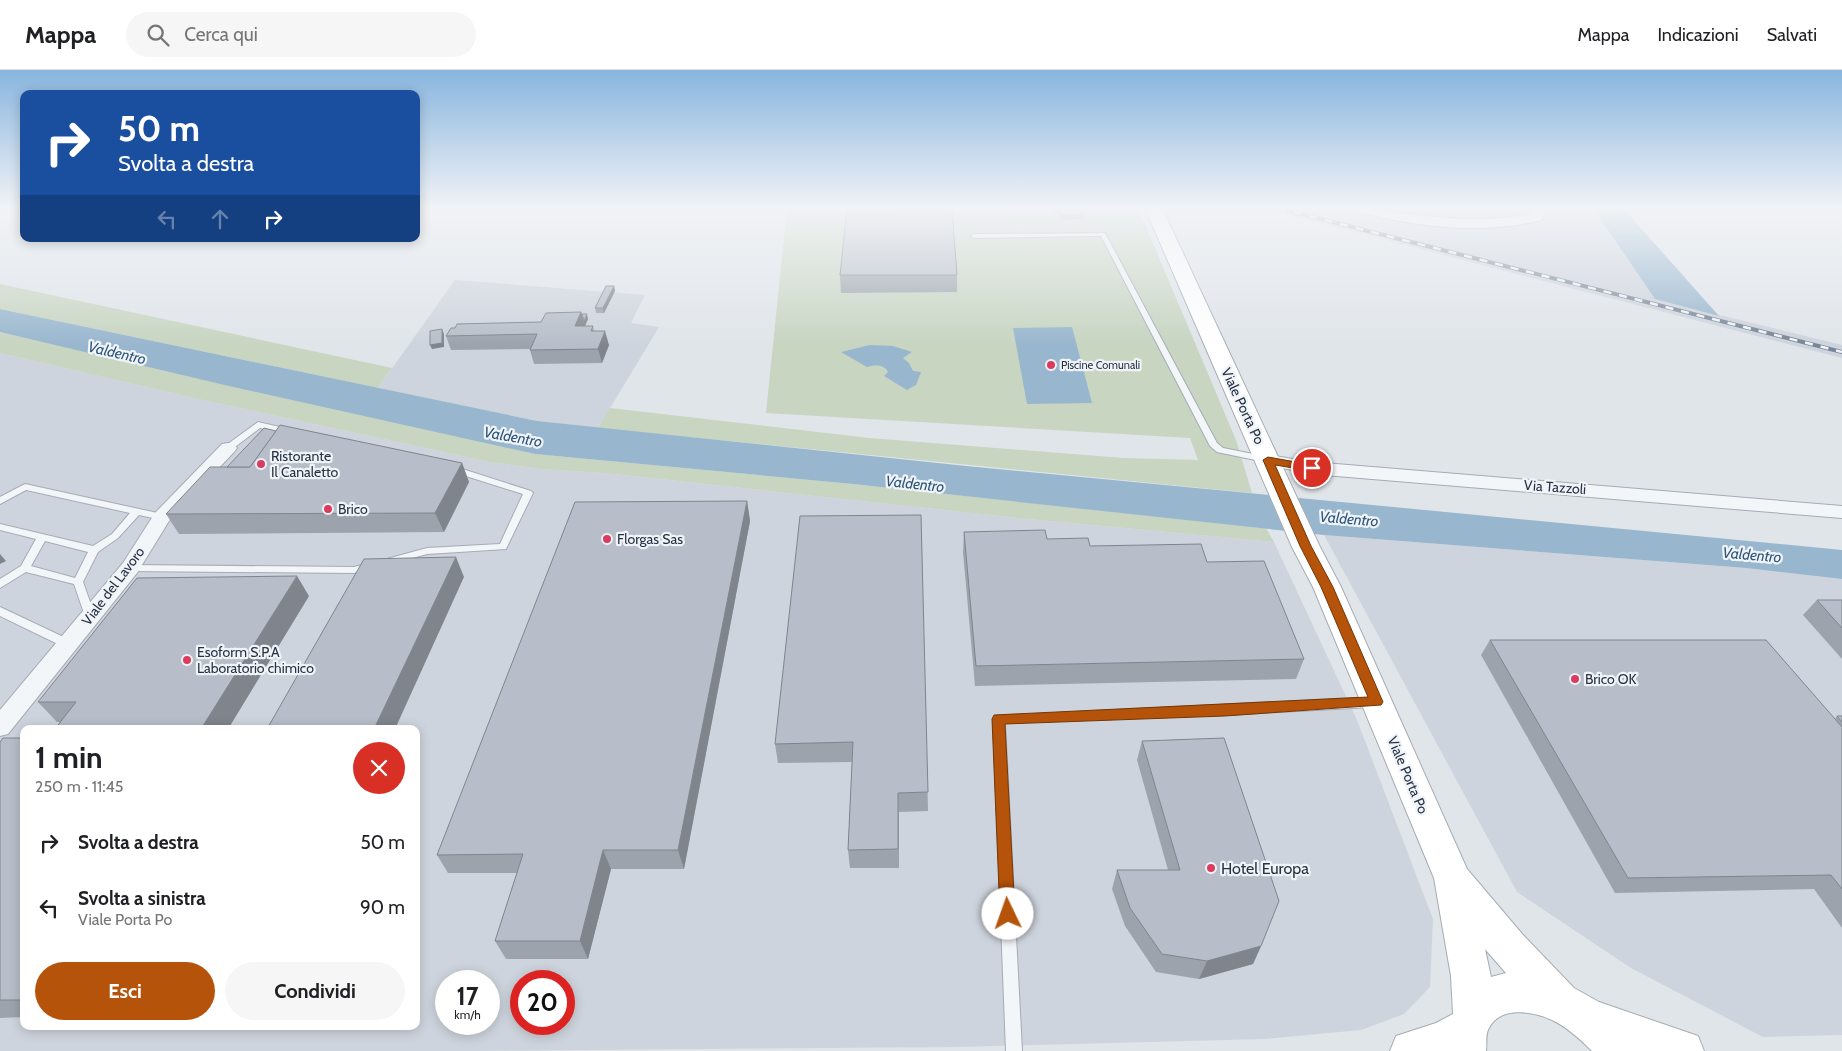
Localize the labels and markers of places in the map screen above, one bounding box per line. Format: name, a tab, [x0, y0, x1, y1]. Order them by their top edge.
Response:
place label: Piscine Comunali	[1061, 358, 1140, 372]
marker: Piscine Comunali	[1045, 359, 1057, 371]
place label: Ristorante Il Canaletto	[271, 447, 339, 481]
pin	[1291, 447, 1333, 489]
marker: Ristorante Il Canaletto	[255, 458, 267, 470]
place label: Brico	[338, 500, 368, 518]
marker: Brico	[322, 503, 334, 515]
place label: Florgas Sas	[617, 530, 683, 548]
marker: Florgas Sas	[601, 533, 613, 545]
place label: Esoform S.P.A Laboratorio chimico	[197, 643, 314, 677]
marker: Esoform S.P.A Laboratorio chimico	[181, 654, 193, 666]
place label: Brico OK	[1585, 670, 1637, 688]
marker: Brico OK	[1569, 673, 1581, 685]
place label: Hotel Europa	[1221, 859, 1309, 878]
marker: Hotel Europa	[1205, 862, 1217, 874]

